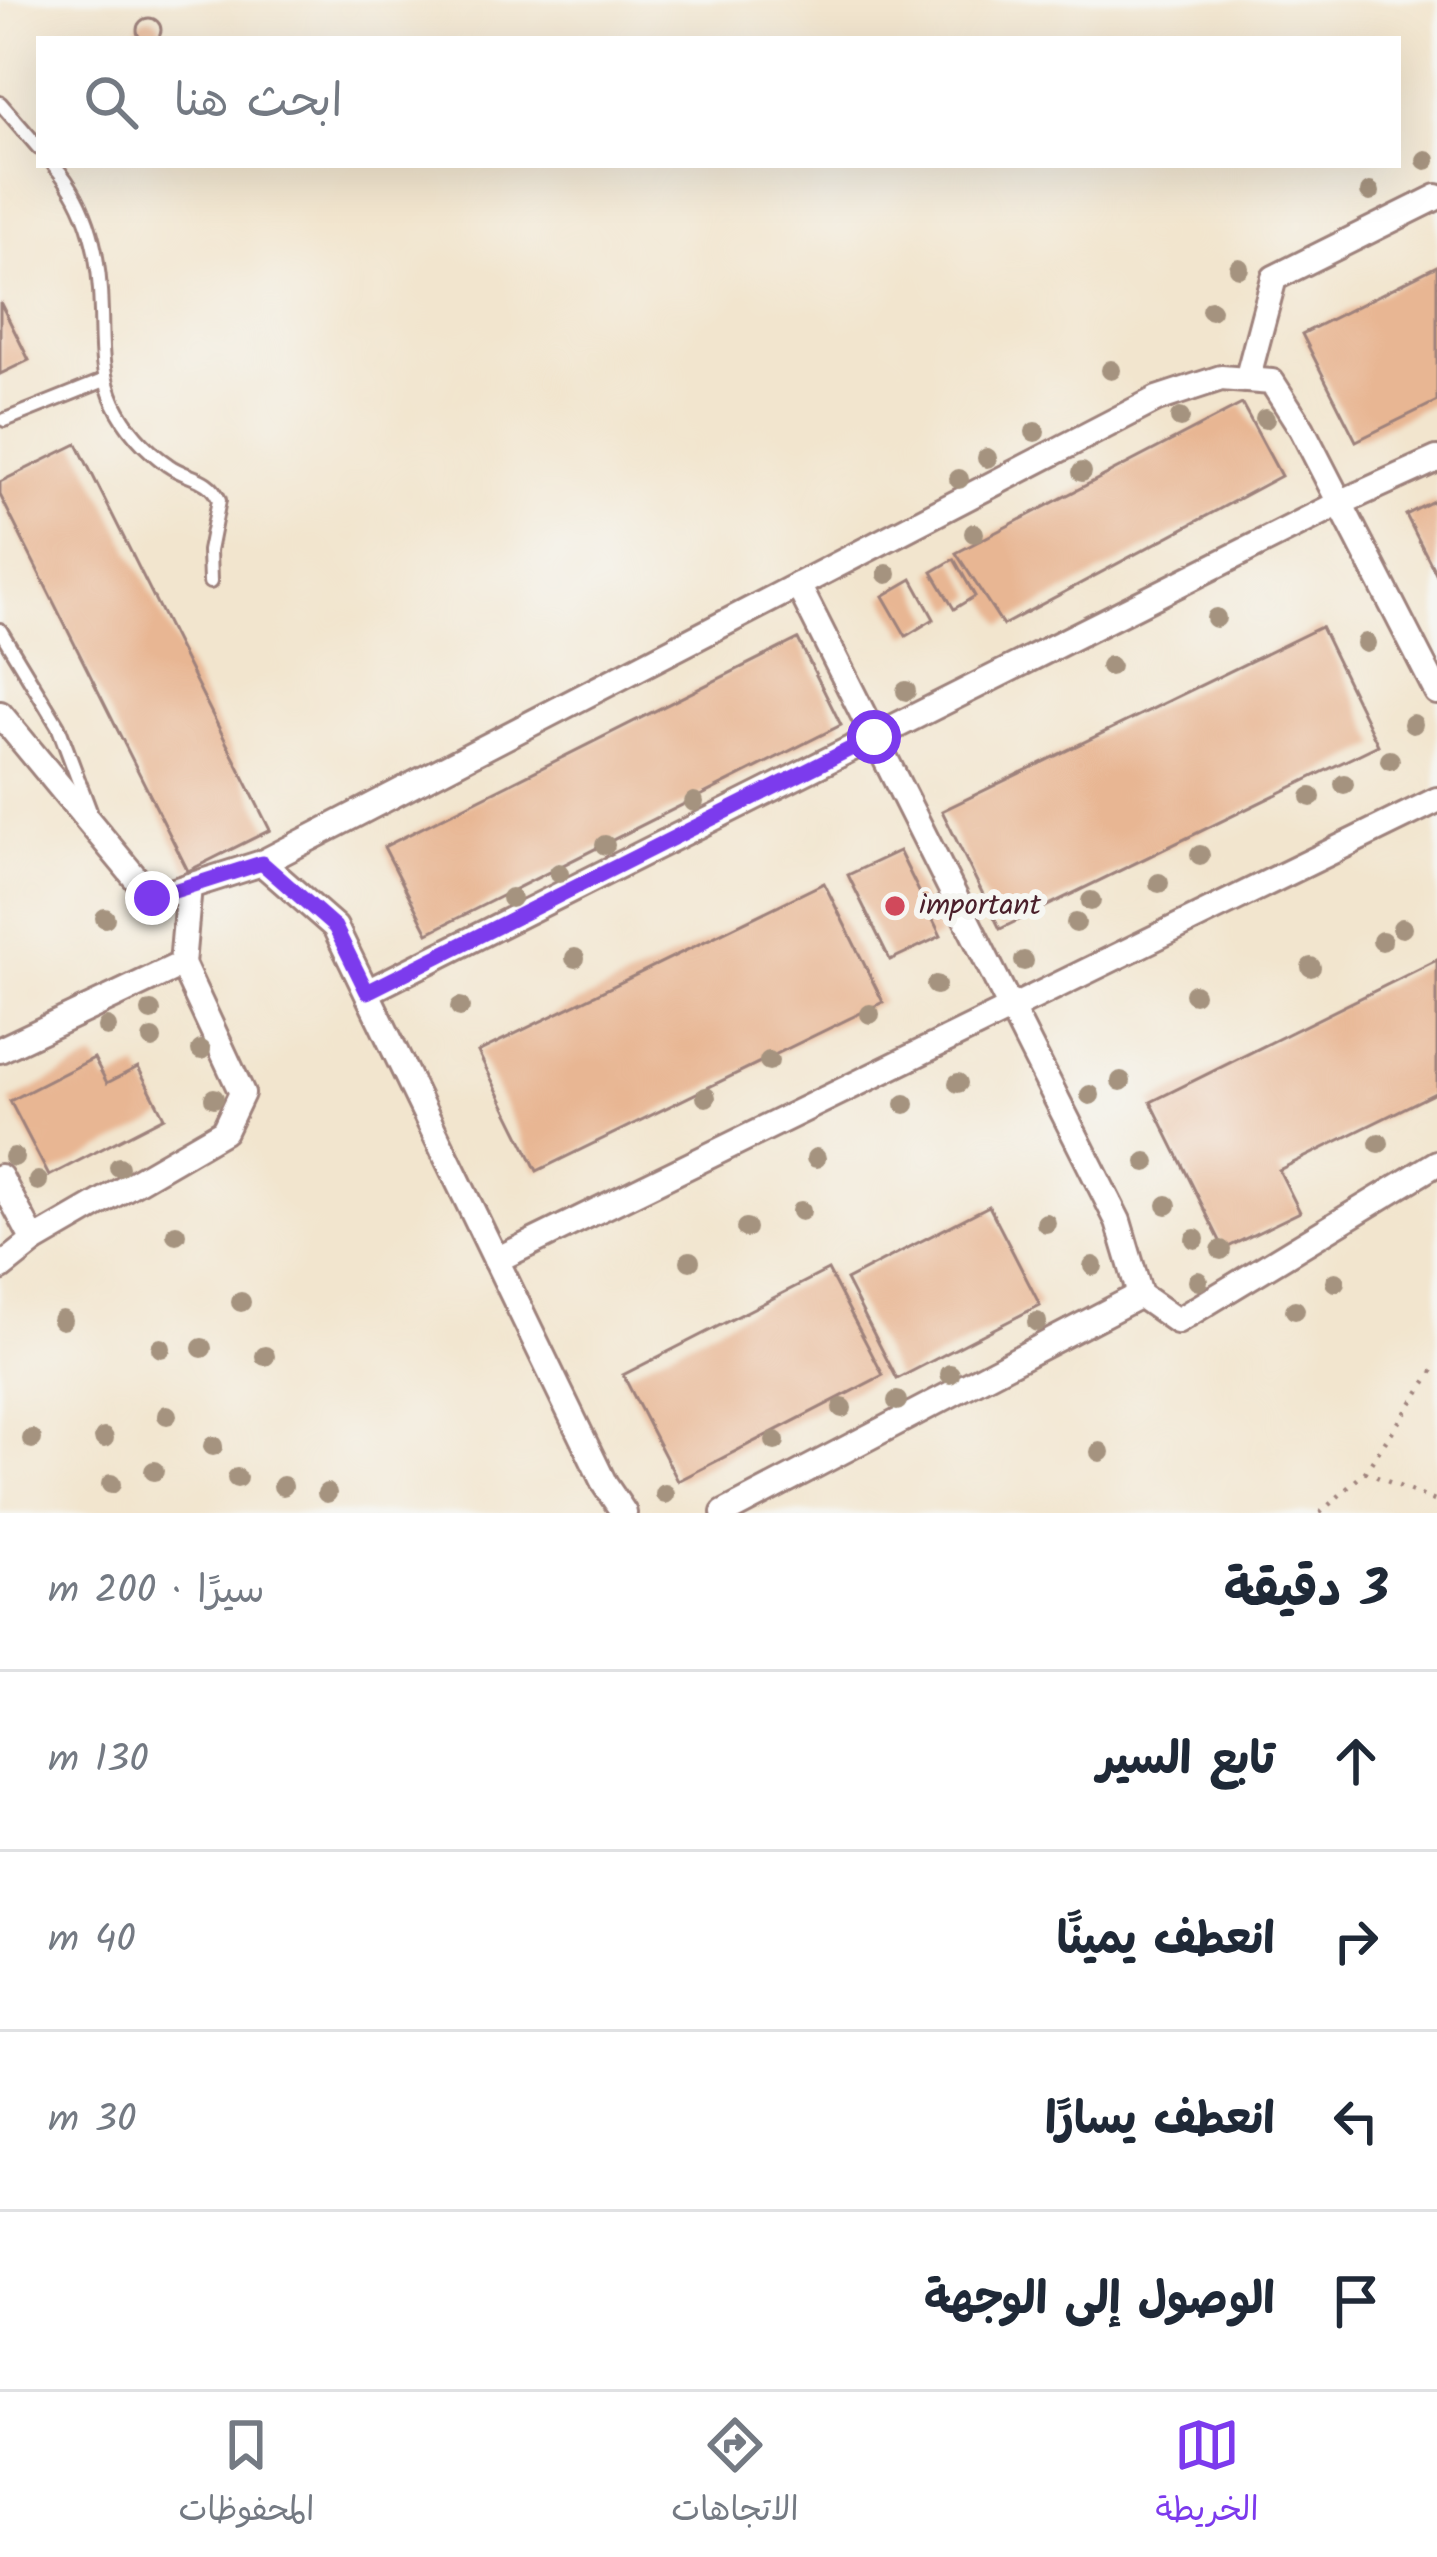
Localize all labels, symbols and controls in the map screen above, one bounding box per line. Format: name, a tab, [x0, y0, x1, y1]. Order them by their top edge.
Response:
search box	[36, 36, 1401, 168]
text: ابحث هنا	[174, 67, 342, 139]
icon: search	[78, 69, 144, 135]
route start	[847, 710, 901, 764]
route end	[125, 871, 179, 925]
place label: important	[919, 882, 1042, 930]
marker: important	[882, 893, 908, 919]
text: 3 دقيقة	[1224, 1551, 1389, 1632]
text: سيرًا · 200 m	[48, 1561, 265, 1623]
text: تابع السير	[1097, 1725, 1275, 1797]
icon: ahead	[1323, 1728, 1389, 1794]
text: 130 m	[48, 1730, 149, 1792]
text: انعطف يمينًا	[1057, 1905, 1275, 1977]
icon: right	[1323, 1908, 1389, 1974]
text: 40 m	[48, 1910, 136, 1972]
text: انعطف يسارًا	[1045, 2085, 1275, 2157]
icon: left	[1323, 2088, 1389, 2154]
text: 30 m	[48, 2090, 136, 2152]
text: الوصول إلى الوجهة	[924, 2265, 1275, 2337]
icon: arrive	[1323, 2268, 1389, 2334]
tab: المحفوظات	[178, 2412, 314, 2538]
tab: الاتجاهات	[671, 2412, 799, 2538]
tab: الخريطة	[1156, 2412, 1259, 2538]

